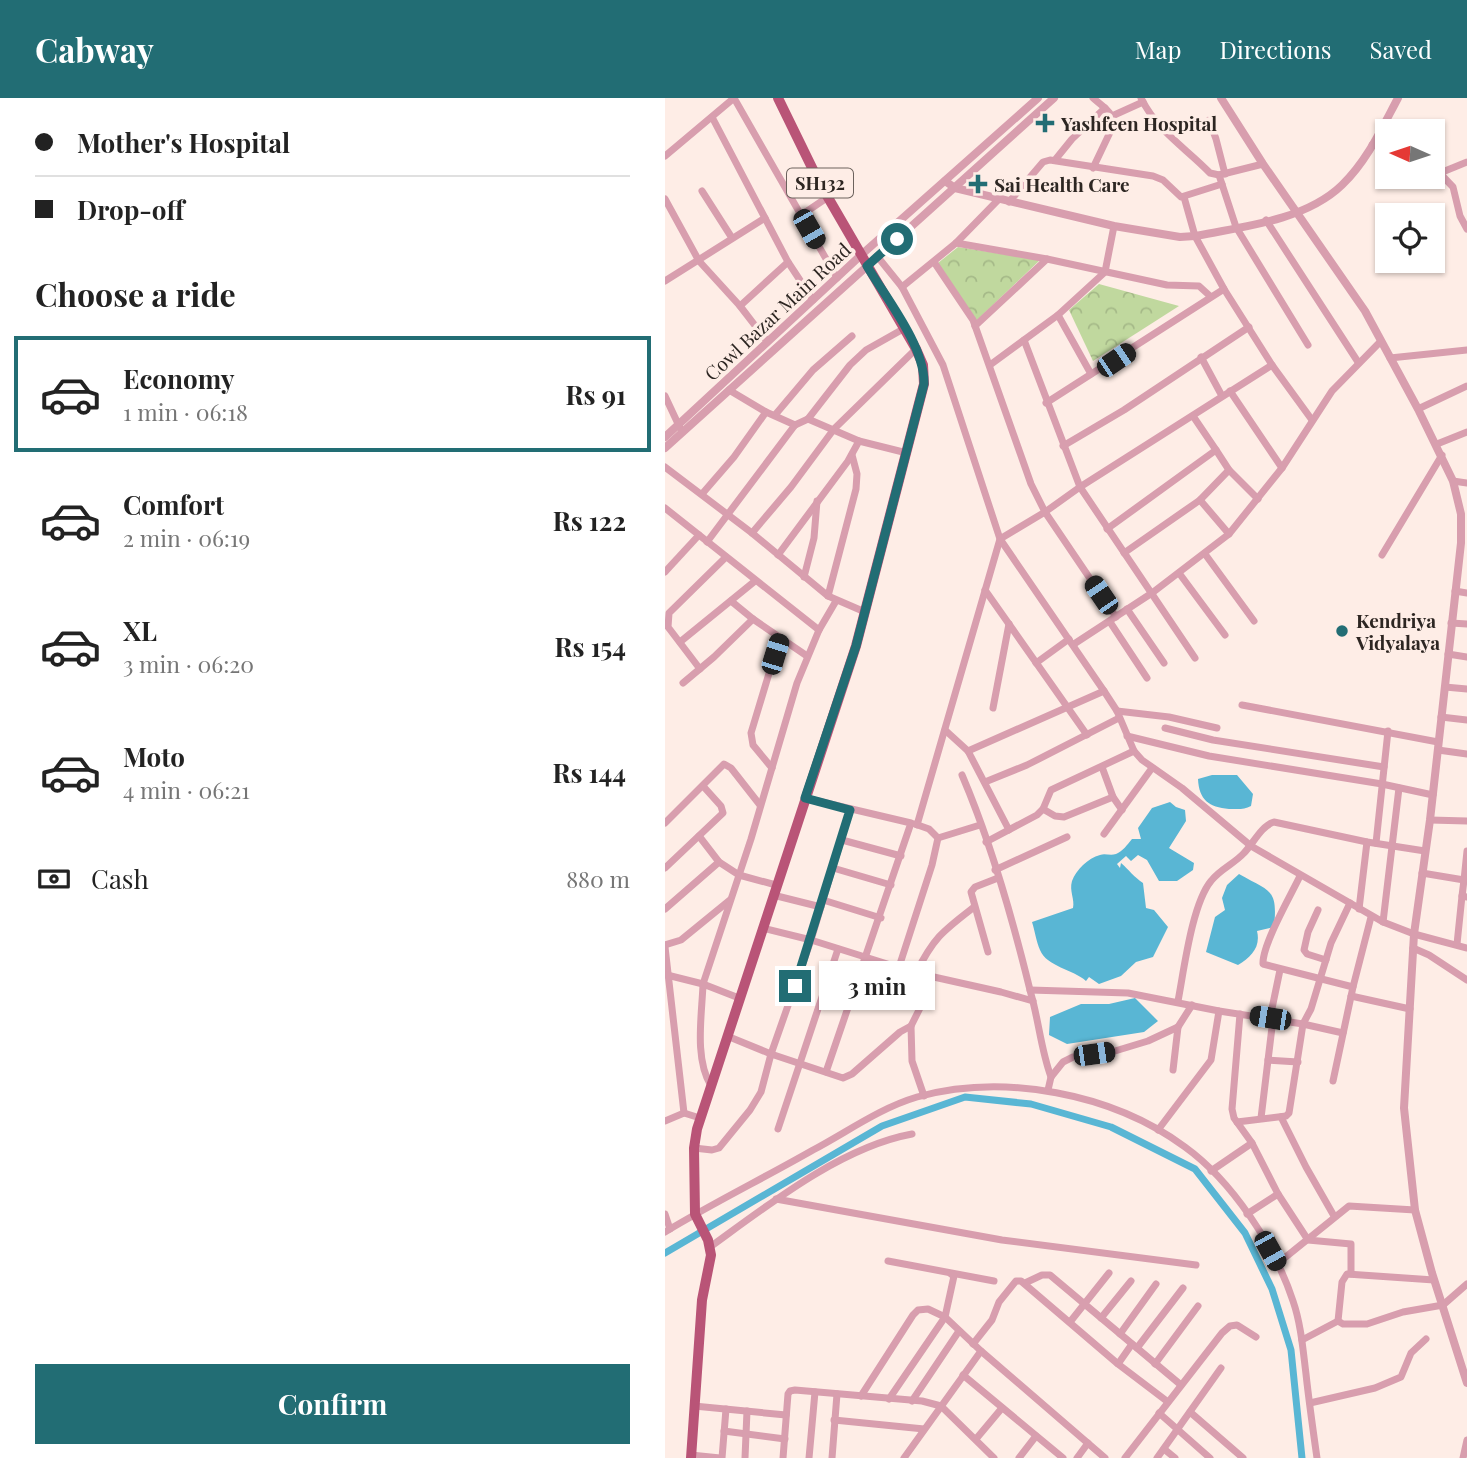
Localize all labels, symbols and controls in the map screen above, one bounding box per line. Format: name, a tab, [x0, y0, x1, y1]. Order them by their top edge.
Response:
text: Cabway	[35, 27, 154, 71]
text: Map	[1135, 33, 1181, 65]
text: Directions	[1219, 33, 1332, 65]
text: Saved	[1370, 33, 1432, 65]
place label: Yashfeen Hospital	[1060, 110, 1217, 136]
marker: Yashfeen Hospital	[1035, 113, 1055, 133]
north arrow	[1375, 119, 1445, 189]
map controls	[1375, 119, 1445, 273]
text: Mother's Hospital	[77, 125, 290, 160]
road number: SH132	[787, 168, 853, 198]
place label: Sai Health Care	[994, 171, 1130, 197]
marker: Sai Health Care	[968, 174, 988, 194]
text: Drop-off	[77, 192, 184, 227]
button: locate	[1375, 203, 1445, 273]
car	[790, 206, 829, 252]
route start	[881, 223, 913, 255]
street label: Cowl Bazar Main Road	[698, 236, 856, 386]
text: Choose a ride	[35, 272, 236, 315]
car	[1093, 340, 1140, 380]
text: Economy	[123, 361, 234, 396]
icon: car	[39, 363, 102, 426]
text: Rs 91	[566, 377, 626, 412]
text: 1 min · 06:18	[123, 396, 248, 427]
text: Comfort	[123, 487, 224, 522]
icon: car	[39, 489, 102, 552]
text: Rs 122	[553, 503, 626, 538]
text: 2 min · 06:19	[123, 522, 250, 553]
car	[1081, 572, 1122, 618]
place label: Kendriya Vidyalaya	[1355, 607, 1440, 655]
text: XL	[123, 613, 157, 648]
icon: car	[39, 615, 102, 678]
marker: Kendriya Vidyalaya	[1334, 623, 1350, 639]
text: Rs 154	[555, 629, 626, 664]
car	[759, 631, 792, 677]
text: 3 min · 06:20	[123, 648, 254, 679]
text: Moto	[123, 739, 185, 774]
icon: car	[39, 741, 102, 804]
text: Rs 144	[553, 755, 626, 790]
text: 4 min · 06:21	[123, 774, 250, 805]
icon: cash	[35, 860, 73, 898]
text: Cash	[91, 861, 149, 896]
text: 880 m	[566, 863, 630, 894]
callout: 3 min	[819, 962, 935, 1010]
route end	[779, 970, 811, 1002]
text: 3 min	[848, 970, 906, 1001]
car	[1248, 1004, 1293, 1032]
car	[1072, 1041, 1117, 1067]
car	[1251, 1228, 1290, 1274]
button: Confirm	[35, 1364, 630, 1444]

